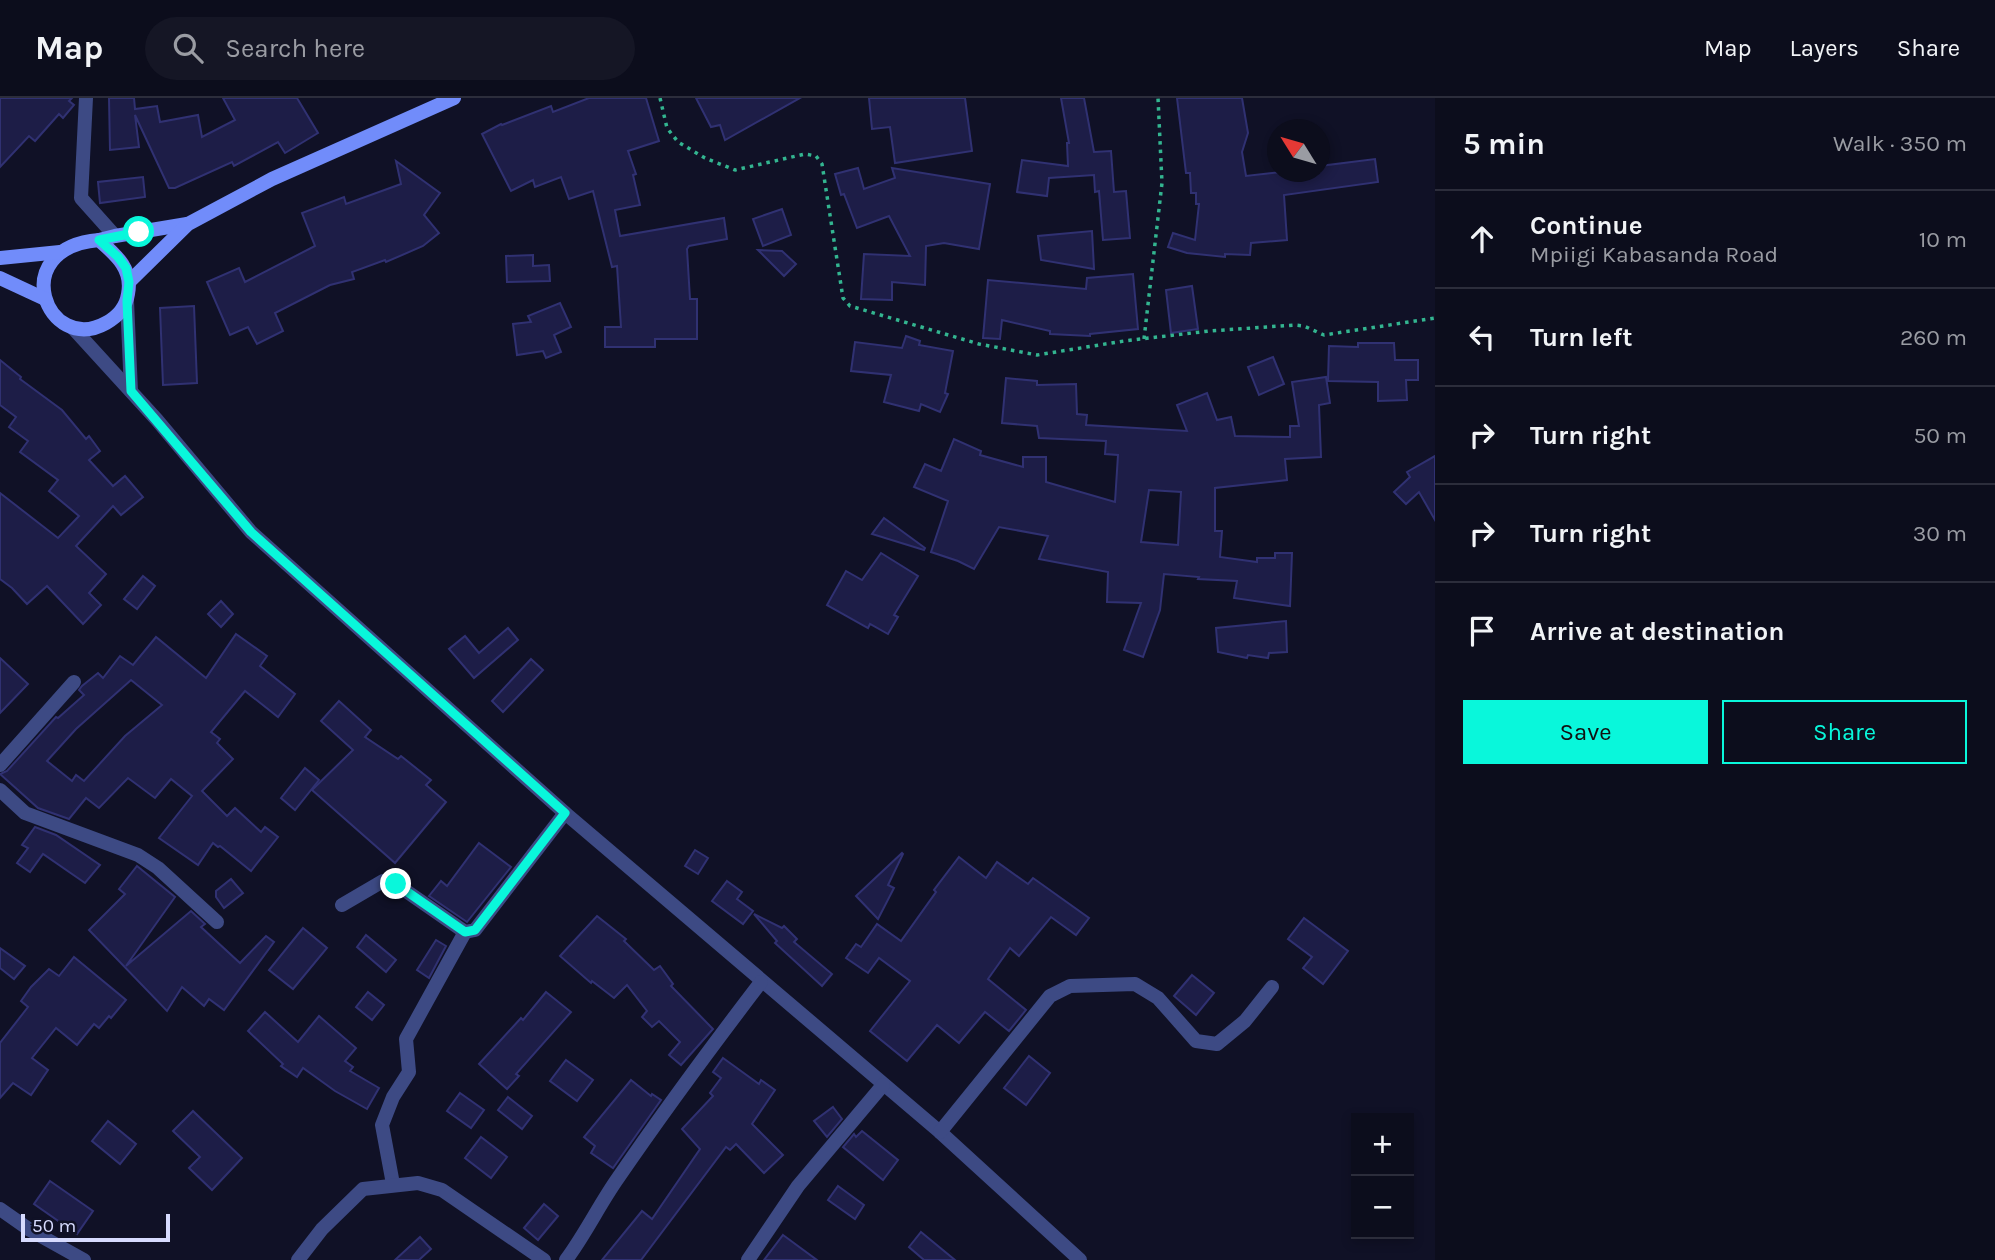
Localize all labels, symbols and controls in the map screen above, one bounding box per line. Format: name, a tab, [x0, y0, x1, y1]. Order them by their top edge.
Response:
search box	[145, 17, 635, 80]
text: Map	[35, 29, 103, 67]
icon: search	[169, 29, 207, 67]
text: Search here	[225, 33, 365, 64]
text: Map	[1704, 34, 1752, 62]
text: Layers	[1790, 34, 1859, 62]
text: Share	[1897, 34, 1960, 62]
north arrow	[1267, 119, 1330, 182]
text: 5 min	[1463, 126, 1545, 162]
text: Walk · 350 m	[1833, 130, 1967, 157]
text: Continue	[1530, 210, 1642, 241]
route start	[123, 216, 154, 247]
icon: ahead	[1463, 220, 1501, 258]
text: 10 m	[1919, 226, 1967, 253]
text: Mpiigi Kabasanda Road	[1530, 241, 1778, 268]
icon: left	[1463, 318, 1501, 356]
text: Turn left	[1530, 322, 1632, 353]
text: 260 m	[1900, 324, 1967, 351]
icon: right	[1463, 416, 1501, 454]
text: Turn right	[1530, 420, 1651, 451]
text: 50 m	[1913, 422, 1967, 449]
icon: right	[1463, 514, 1501, 552]
text: Turn right	[1530, 518, 1651, 549]
text: 30 m	[1913, 520, 1967, 547]
icon: arrive	[1463, 612, 1501, 650]
text: Arrive at destination	[1530, 616, 1784, 647]
button: Save	[1463, 700, 1708, 764]
button: Share	[1722, 700, 1967, 764]
route end	[380, 868, 411, 899]
map controls	[1351, 1113, 1414, 1239]
button: +	[1351, 1113, 1414, 1176]
button: −	[1351, 1176, 1414, 1239]
scale bar	[21, 1211, 170, 1243]
text: 50 m	[32, 1215, 76, 1237]

